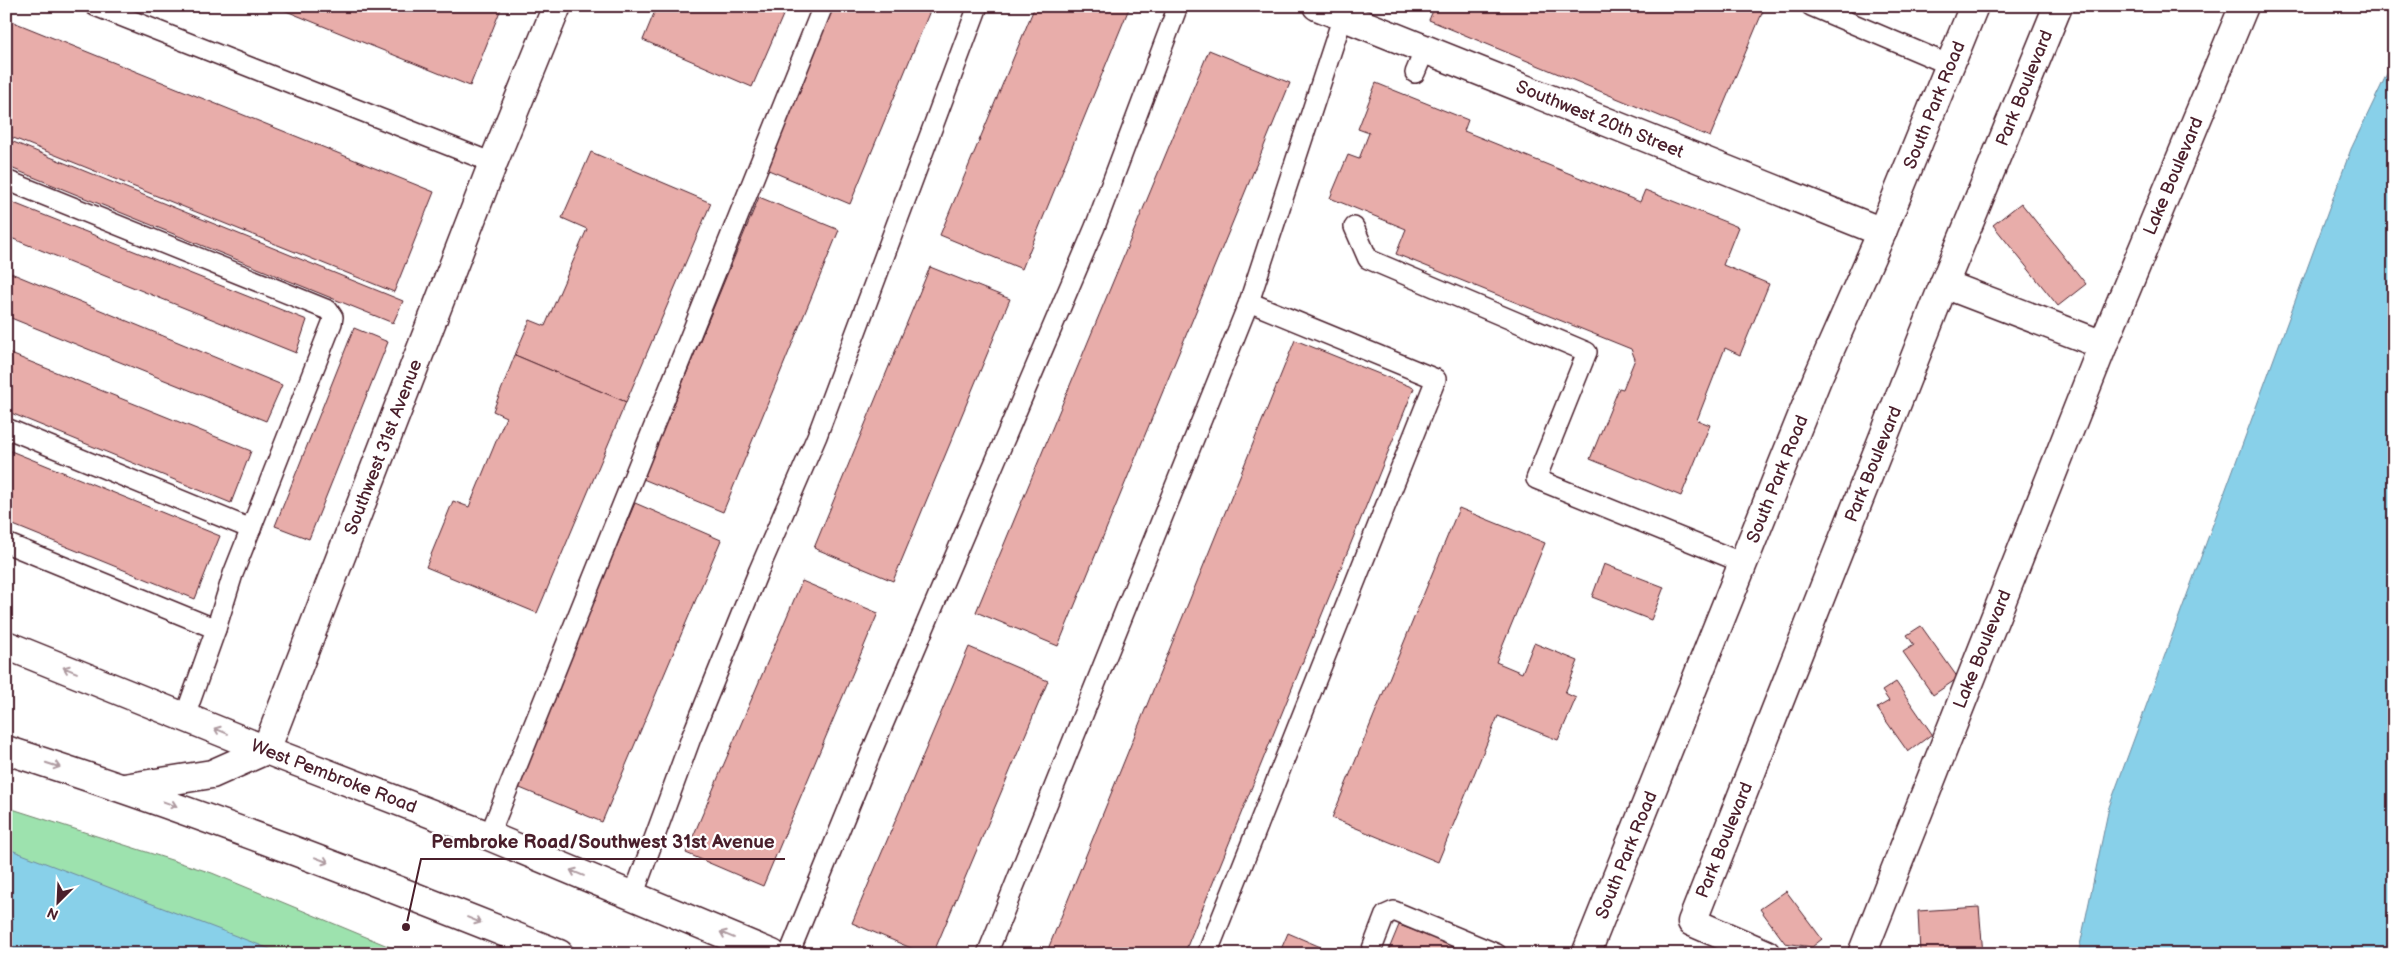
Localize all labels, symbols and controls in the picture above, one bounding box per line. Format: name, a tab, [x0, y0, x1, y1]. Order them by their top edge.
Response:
street label: Park Boulevard	[1992, 27, 2057, 149]
street label: South Park Road	[1899, 38, 1970, 172]
street label: Southwest 20th Street	[1513, 76, 1687, 163]
street label: Lake Boulevard	[2139, 114, 2208, 238]
street label: Southwest 31st Avenue	[340, 356, 427, 538]
street label: Park Boulevard	[1841, 403, 1906, 525]
street label: South Park Road	[1742, 412, 1813, 546]
street label: Lake Boulevard	[1949, 587, 2016, 712]
one-way arrow	[63, 665, 78, 675]
one-way arrow	[214, 726, 229, 736]
street label: West Pembroke Road	[248, 735, 420, 818]
one-way arrow	[44, 760, 60, 770]
street label: Park Boulevard	[1692, 779, 1757, 901]
street label: South Park Road	[1591, 788, 1662, 922]
one-way arrow	[162, 800, 177, 809]
callout: Pembroke Road/Southwest 31st Avenue	[421, 825, 785, 859]
text: Pembroke Road/Southwest 31st Avenue	[431, 831, 775, 854]
one-way arrow	[314, 856, 330, 865]
one-way arrow	[570, 867, 585, 877]
north arrow	[32, 878, 82, 928]
text: N	[45, 904, 61, 923]
one-way arrow	[465, 916, 481, 925]
one-way arrow	[720, 930, 735, 939]

